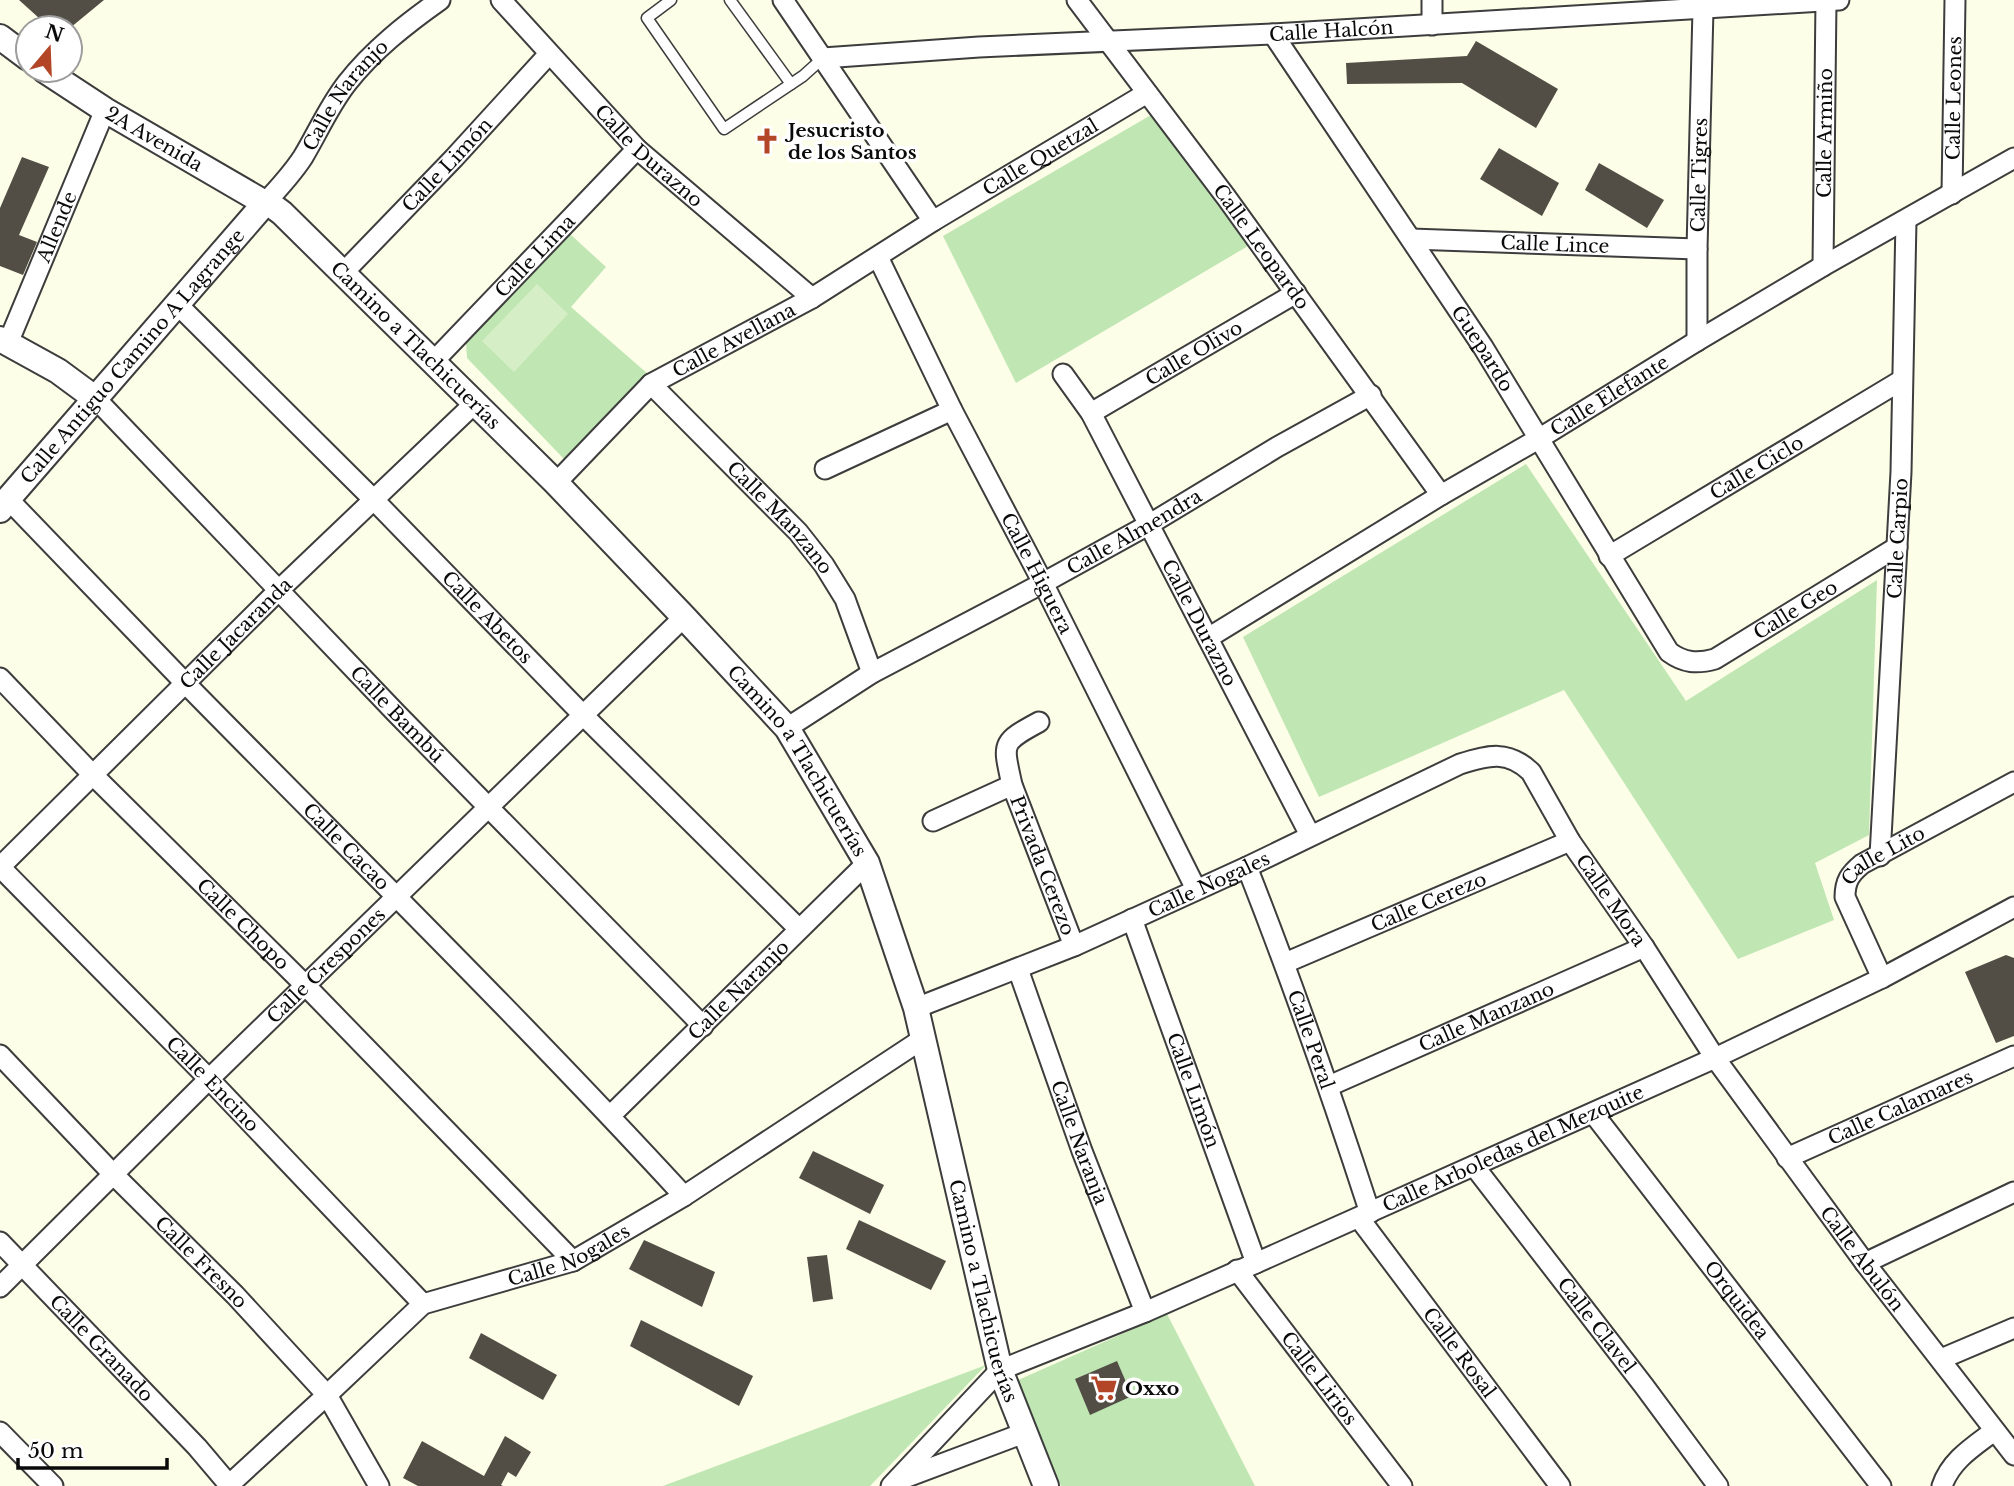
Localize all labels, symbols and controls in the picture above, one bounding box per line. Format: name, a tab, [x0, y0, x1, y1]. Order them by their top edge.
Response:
north arrow	[14, 14, 84, 84]
street label: Calle Halcón	[1268, 16, 1394, 46]
text: N	[42, 20, 67, 47]
street label: Calle Naranjo	[298, 35, 393, 155]
street label: Calle Leones	[1942, 36, 1966, 160]
street label: Calle Armiño	[1813, 68, 1837, 198]
street label: Calle Durazno	[590, 100, 707, 212]
street label: 2A Avenida	[101, 102, 207, 177]
street label: Calle Limón	[397, 113, 497, 217]
street label: Calle Quetzal	[978, 114, 1102, 201]
street label: Calle Tigres	[1686, 117, 1712, 233]
place label: Jesucristo de los Santos	[784, 119, 917, 164]
church icon: Jesucristo de los Santos	[752, 126, 782, 156]
street label: Calle Leopardo	[1208, 180, 1314, 314]
street label: Allende	[32, 188, 82, 267]
street label: Calle Lima	[490, 210, 580, 302]
street label: Calle Antiguo Camino A Lagrange	[16, 224, 249, 488]
street label: Calle Lince	[1500, 231, 1610, 258]
street label: Camino a Tlachicuerías	[326, 257, 505, 434]
street label: Calle Avellana	[669, 298, 800, 382]
street label: Guepardo	[1446, 301, 1518, 396]
street label: Calle Olivo	[1141, 316, 1247, 391]
street label: Calle Elefante	[1546, 350, 1673, 441]
street label: Calle Ciclo	[1706, 431, 1808, 505]
street label: Calle Manzano	[722, 457, 838, 578]
street label: Calle Carpio	[1883, 477, 1913, 600]
street label: Calle Almendra	[1063, 484, 1206, 580]
street label: Calle Higuera	[996, 509, 1078, 638]
street label: Calle Durazno	[1157, 555, 1242, 690]
street label: Calle Abetos	[437, 566, 537, 668]
street label: Calle Jacaranda	[175, 573, 297, 694]
street label: Calle Geo	[1749, 575, 1842, 644]
street label: Calle Bambú	[345, 661, 449, 768]
street label: Camino a Tlachicuerías	[723, 661, 872, 861]
street label: Privada Cerezo	[1005, 792, 1080, 939]
street label: Calle Cacao	[298, 798, 394, 895]
street label: Calle Lito	[1837, 821, 1929, 889]
street label: Calle Nogales	[1145, 847, 1274, 923]
street label: Calle Mora	[1571, 850, 1651, 951]
street label: Calle Cerezo	[1367, 867, 1490, 937]
street label: Calle Chopo	[192, 874, 294, 975]
street label: Calle Crespones	[262, 903, 390, 1028]
street label: Calle Naranjo	[683, 935, 794, 1045]
street label: Calle Manzano	[1415, 977, 1558, 1057]
street label: Calle Peral	[1283, 987, 1339, 1092]
street label: Calle Limón	[1162, 1030, 1225, 1151]
street label: Calle Encino	[161, 1032, 264, 1137]
street label: Calle Calamares	[1824, 1065, 1976, 1150]
street label: Calle Naranja	[1046, 1077, 1113, 1208]
street label: Calle Arboledas del Mezquite	[1379, 1080, 1647, 1217]
street label: Camino a Tlachicuerías	[944, 1177, 1023, 1406]
street label: Calle Abulón	[1815, 1202, 1909, 1316]
street label: Calle Fresno	[150, 1212, 252, 1313]
street label: Calle Nogales	[505, 1219, 634, 1291]
street label: Orquidea	[1699, 1256, 1775, 1344]
street label: Calle Clavel	[1552, 1273, 1641, 1378]
street label: Calle Granado	[45, 1290, 158, 1407]
street label: Calle Rosal	[1418, 1303, 1501, 1402]
street label: Calle Lirios	[1276, 1327, 1362, 1430]
supermarket icon: Oxxo	[1089, 1373, 1119, 1403]
place label: Oxxo	[1125, 1377, 1179, 1400]
scale bar	[18, 1426, 166, 1470]
text: 50 m	[28, 1438, 84, 1464]

